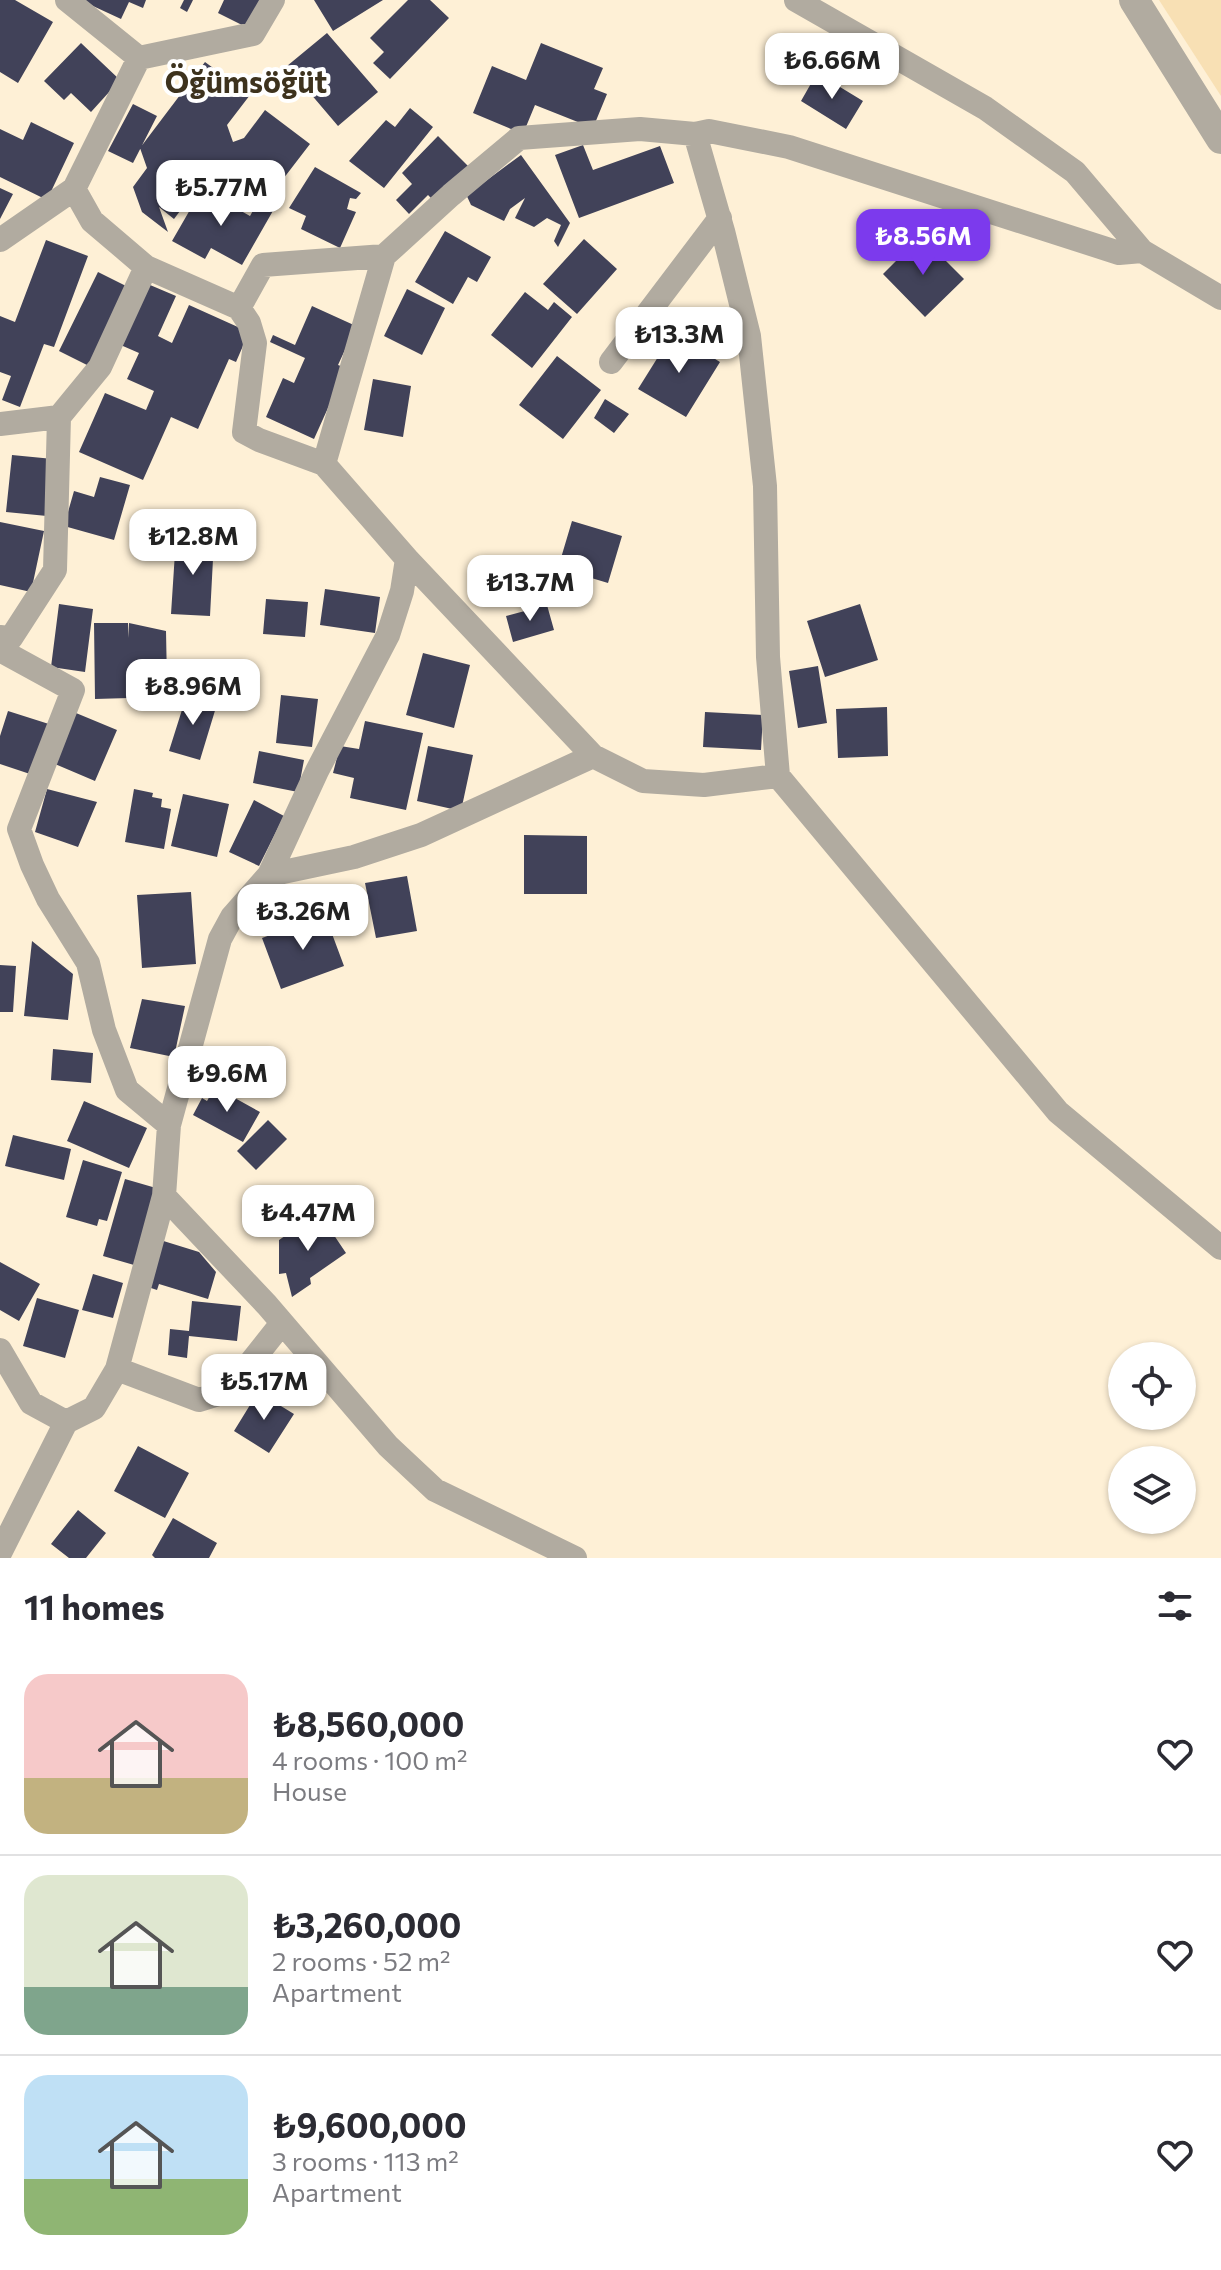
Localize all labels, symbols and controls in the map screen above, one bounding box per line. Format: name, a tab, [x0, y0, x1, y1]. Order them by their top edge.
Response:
pin: ₺6.66M	[767, 33, 897, 101]
text: ₺6.66M	[783, 43, 881, 74]
district label: Öğümsöğüt	[165, 62, 327, 99]
pin: ₺5.77M	[156, 160, 286, 228]
text: ₺5.77M	[174, 170, 268, 201]
pin: ₺8.56M	[858, 209, 988, 277]
text: ₺8.56M	[874, 219, 972, 250]
pin: ₺13.3M	[614, 307, 744, 375]
text: ₺13.3M	[634, 317, 724, 348]
pin: ₺12.8M	[128, 509, 258, 577]
text: ₺12.8M	[147, 519, 239, 550]
pin: ₺13.7M	[465, 555, 595, 623]
text: ₺13.7M	[485, 565, 575, 596]
pin: ₺8.96M	[128, 659, 258, 727]
text: ₺8.96M	[144, 669, 242, 700]
pin: ₺3.26M	[238, 884, 368, 952]
text: ₺3.26M	[255, 894, 351, 925]
pin: ₺9.6M	[171, 1046, 283, 1114]
text: ₺9.6M	[186, 1056, 268, 1087]
pin: ₺4.47M	[243, 1185, 373, 1253]
text: ₺4.47M	[260, 1195, 356, 1226]
map controls	[1108, 1342, 1196, 1534]
button: locate	[1108, 1342, 1196, 1430]
pin: ₺5.17M	[199, 1354, 329, 1422]
text: ₺5.17M	[219, 1364, 309, 1395]
button: layers	[1108, 1446, 1196, 1534]
icon: filters	[1153, 1584, 1197, 1628]
text: 11 homes	[24, 1585, 165, 1627]
text: ₺8,560,000	[272, 1702, 464, 1744]
icon: home	[88, 1706, 184, 1802]
icon: heart	[1153, 1732, 1197, 1776]
text: 4 rooms · 100 m²	[272, 1744, 467, 1775]
text: House	[272, 1775, 347, 1806]
text: ₺3,260,000	[272, 1903, 461, 1945]
icon: home	[88, 1907, 184, 2003]
icon: heart	[1153, 1933, 1197, 1977]
text: 2 rooms · 52 m²	[272, 1945, 450, 1976]
text: Apartment	[272, 1976, 402, 2007]
text: ₺9,600,000	[272, 2103, 467, 2145]
icon: home	[88, 2107, 184, 2203]
icon: heart	[1153, 2133, 1197, 2177]
text: 3 rooms · 113 m²	[272, 2145, 459, 2176]
text: Apartment	[272, 2176, 402, 2207]

